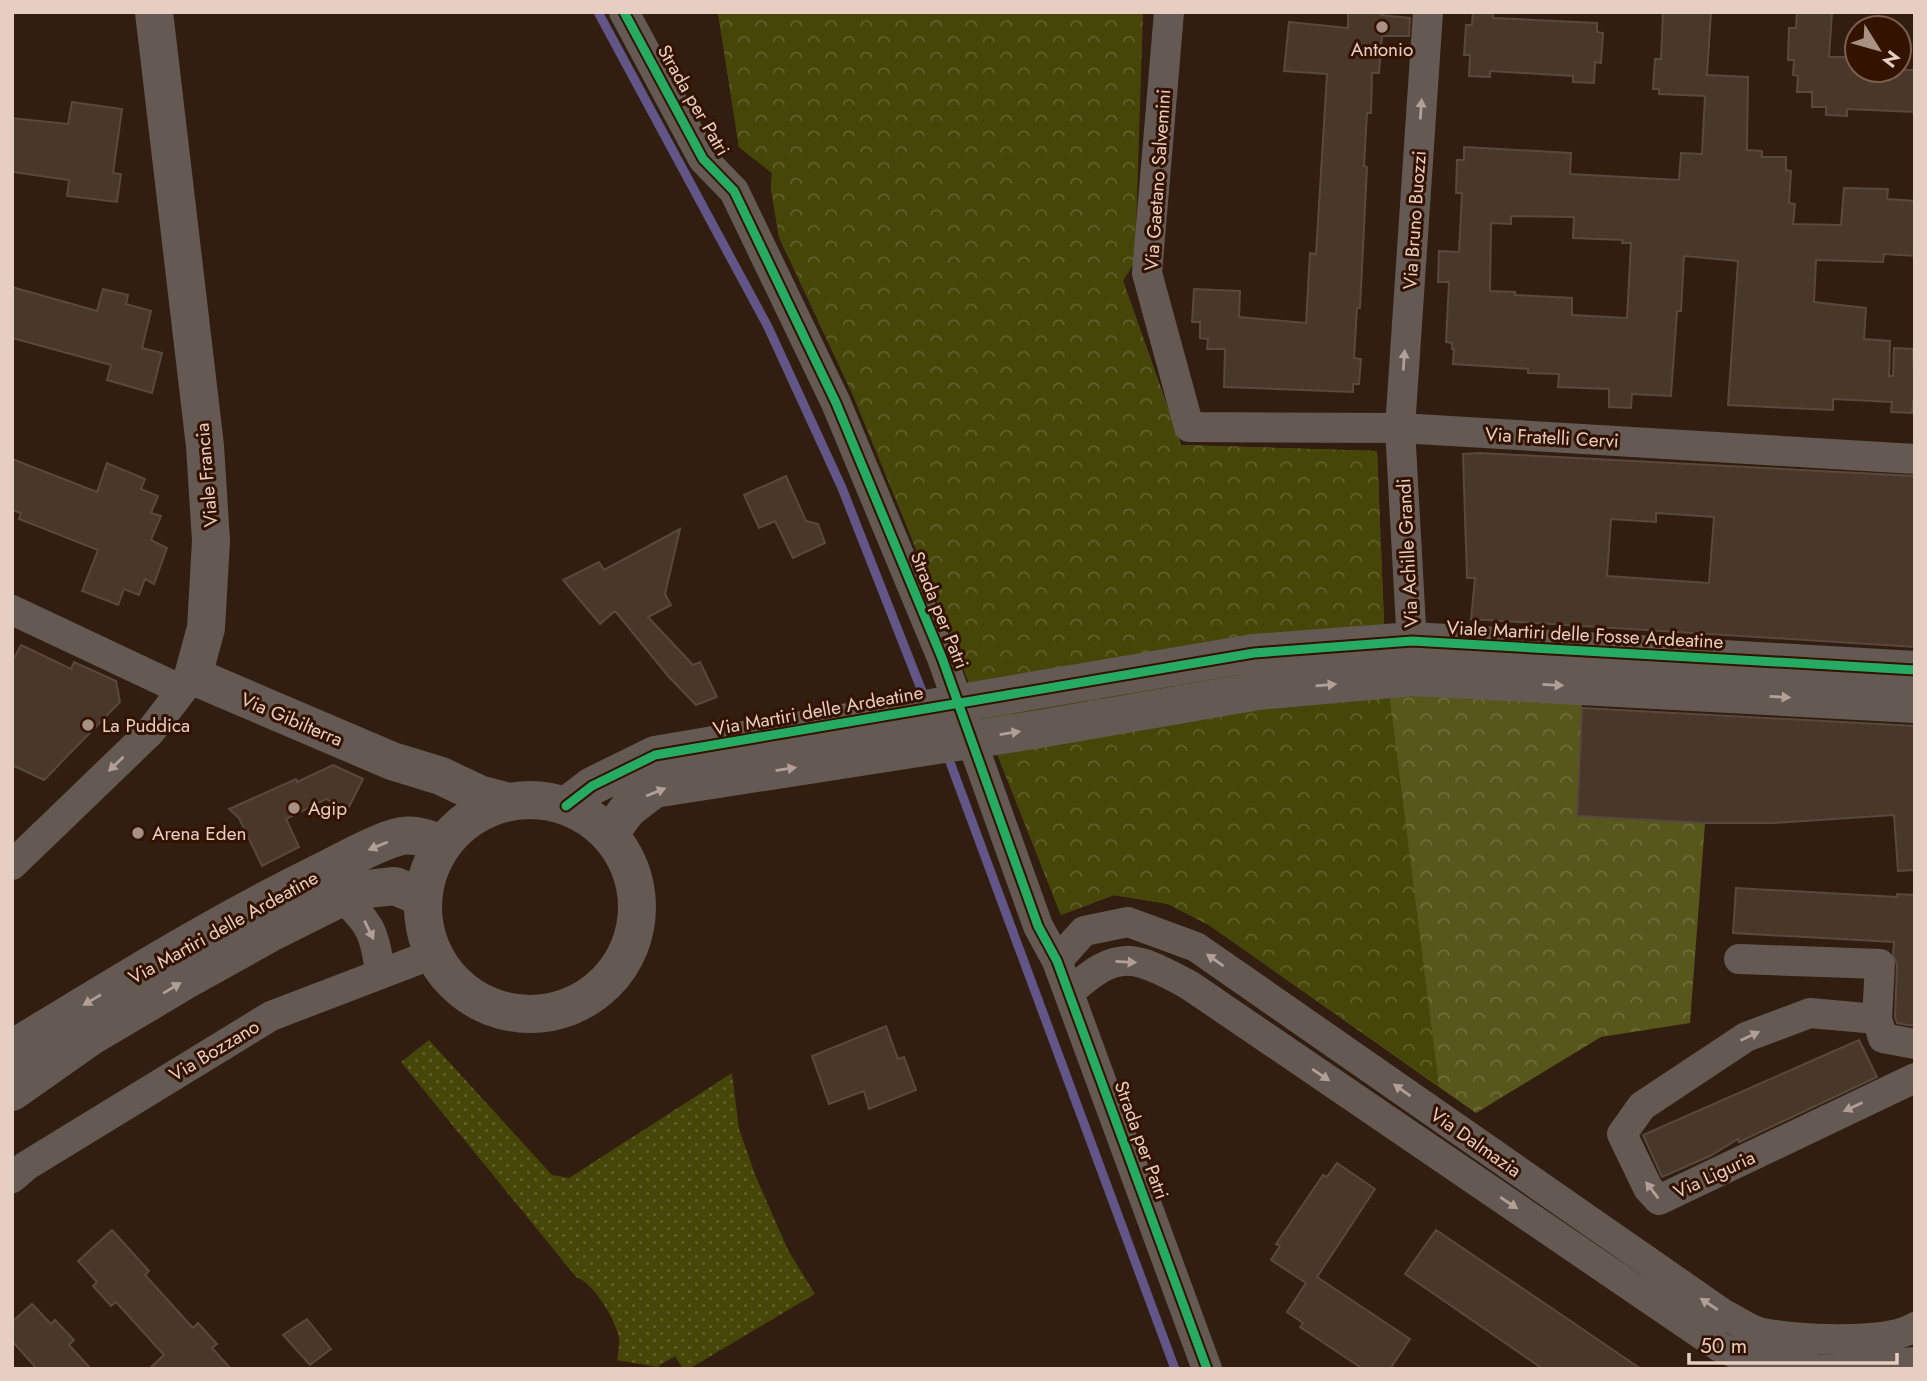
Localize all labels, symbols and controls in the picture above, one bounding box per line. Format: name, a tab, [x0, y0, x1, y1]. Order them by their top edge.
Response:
north arrow	[1843, 14, 1913, 84]
marker: Antonio	[1374, 19, 1390, 35]
place label: Antonio	[1351, 36, 1413, 63]
street label: Strada per Patri	[651, 40, 736, 161]
text: N	[1876, 45, 1907, 73]
street label: Via Gaetano Salvemini	[1138, 88, 1177, 272]
one-way arrow	[1416, 97, 1427, 119]
street label: Via Bruno Buozzi	[1396, 150, 1433, 290]
one-way arrow	[1399, 349, 1410, 371]
street label: Via Fratelli Cervi	[1484, 421, 1620, 454]
street label: Viale Francia	[189, 422, 224, 528]
street label: Via Achille Grandi	[1390, 478, 1425, 628]
street label: Strada per Patri	[904, 548, 975, 673]
street label: Viale Martiri delle Fosse Ardeatine	[1446, 614, 1724, 655]
street label: Via Martiri delle Ardeatine	[711, 679, 925, 742]
one-way arrow	[1315, 679, 1337, 690]
one-way arrow	[1542, 679, 1564, 690]
street label: Via Gibilterra	[237, 686, 347, 753]
one-way arrow	[1769, 691, 1791, 702]
place label: La Puddica	[102, 712, 190, 739]
marker: La Puddica	[80, 717, 96, 733]
one-way arrow	[999, 728, 1021, 739]
one-way arrow	[108, 756, 125, 772]
one-way arrow	[775, 763, 797, 774]
one-way arrow	[646, 786, 667, 797]
place label: Agip	[308, 795, 347, 822]
marker: Agip	[286, 800, 302, 816]
place label: Arena Eden	[152, 820, 246, 847]
marker: Arena Eden	[130, 825, 146, 841]
one-way arrow	[368, 840, 389, 851]
street label: Via Martiri delle Ardeatine	[124, 864, 323, 991]
one-way arrow	[364, 920, 375, 940]
one-way arrow	[1206, 953, 1224, 967]
one-way arrow	[1115, 957, 1137, 968]
one-way arrow	[162, 982, 181, 994]
one-way arrow	[83, 994, 102, 1007]
street label: Via Bozzano	[164, 1013, 264, 1088]
one-way arrow	[1740, 1031, 1760, 1042]
one-way arrow	[1312, 1068, 1330, 1082]
street label: Strada per Patri	[1108, 1077, 1175, 1203]
one-way arrow	[1393, 1083, 1411, 1097]
street label: Via Dalmazia	[1425, 1101, 1527, 1184]
one-way arrow	[1843, 1102, 1863, 1113]
street label: Via Liguria	[1669, 1144, 1759, 1205]
one-way arrow	[1644, 1182, 1659, 1200]
one-way arrow	[1500, 1196, 1518, 1210]
one-way arrow	[1700, 1297, 1718, 1311]
scale bar	[1689, 1322, 1897, 1366]
text: 50 m	[1700, 1331, 1747, 1361]

